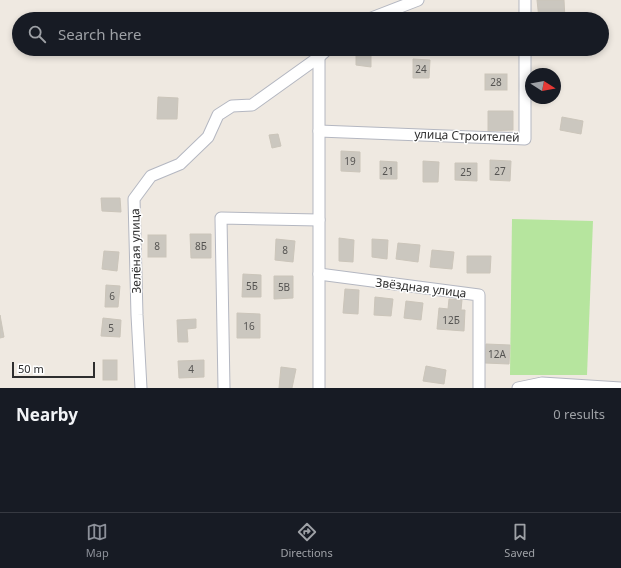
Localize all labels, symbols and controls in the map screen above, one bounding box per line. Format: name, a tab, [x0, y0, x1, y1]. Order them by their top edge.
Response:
search box	[12, 12, 609, 56]
icon: search	[26, 23, 48, 45]
text: Search here	[58, 24, 141, 44]
house number: 24	[415, 62, 427, 76]
north arrow	[525, 68, 561, 104]
house number: 28	[490, 75, 502, 89]
street label: улица Строителей	[414, 125, 520, 146]
house number: 19	[344, 154, 356, 168]
house number: 21	[382, 164, 394, 178]
house number: 27	[494, 164, 506, 178]
house number: 25	[460, 165, 472, 179]
street label: Зелёная улица	[126, 208, 145, 294]
house number: 8	[154, 239, 160, 253]
house number: 8Б	[195, 239, 207, 253]
house number: 8	[282, 243, 288, 257]
street label: Звёздная улица	[375, 273, 468, 302]
house number: 5Б	[246, 279, 258, 293]
house number: 5В	[278, 280, 290, 294]
house number: 6	[109, 289, 115, 303]
house number: 12Б	[442, 313, 460, 327]
house number: 16	[243, 319, 255, 333]
house number: 5	[108, 321, 114, 335]
house number: 12А	[488, 347, 507, 361]
scale bar	[12, 360, 95, 379]
text: 50 m	[18, 361, 44, 376]
house number: 4	[188, 362, 194, 376]
text: Nearby	[16, 403, 78, 426]
text: 0 results	[553, 405, 605, 423]
tab: Map	[86, 521, 109, 560]
tab: Directions	[280, 521, 333, 560]
tab: Saved	[504, 521, 535, 560]

